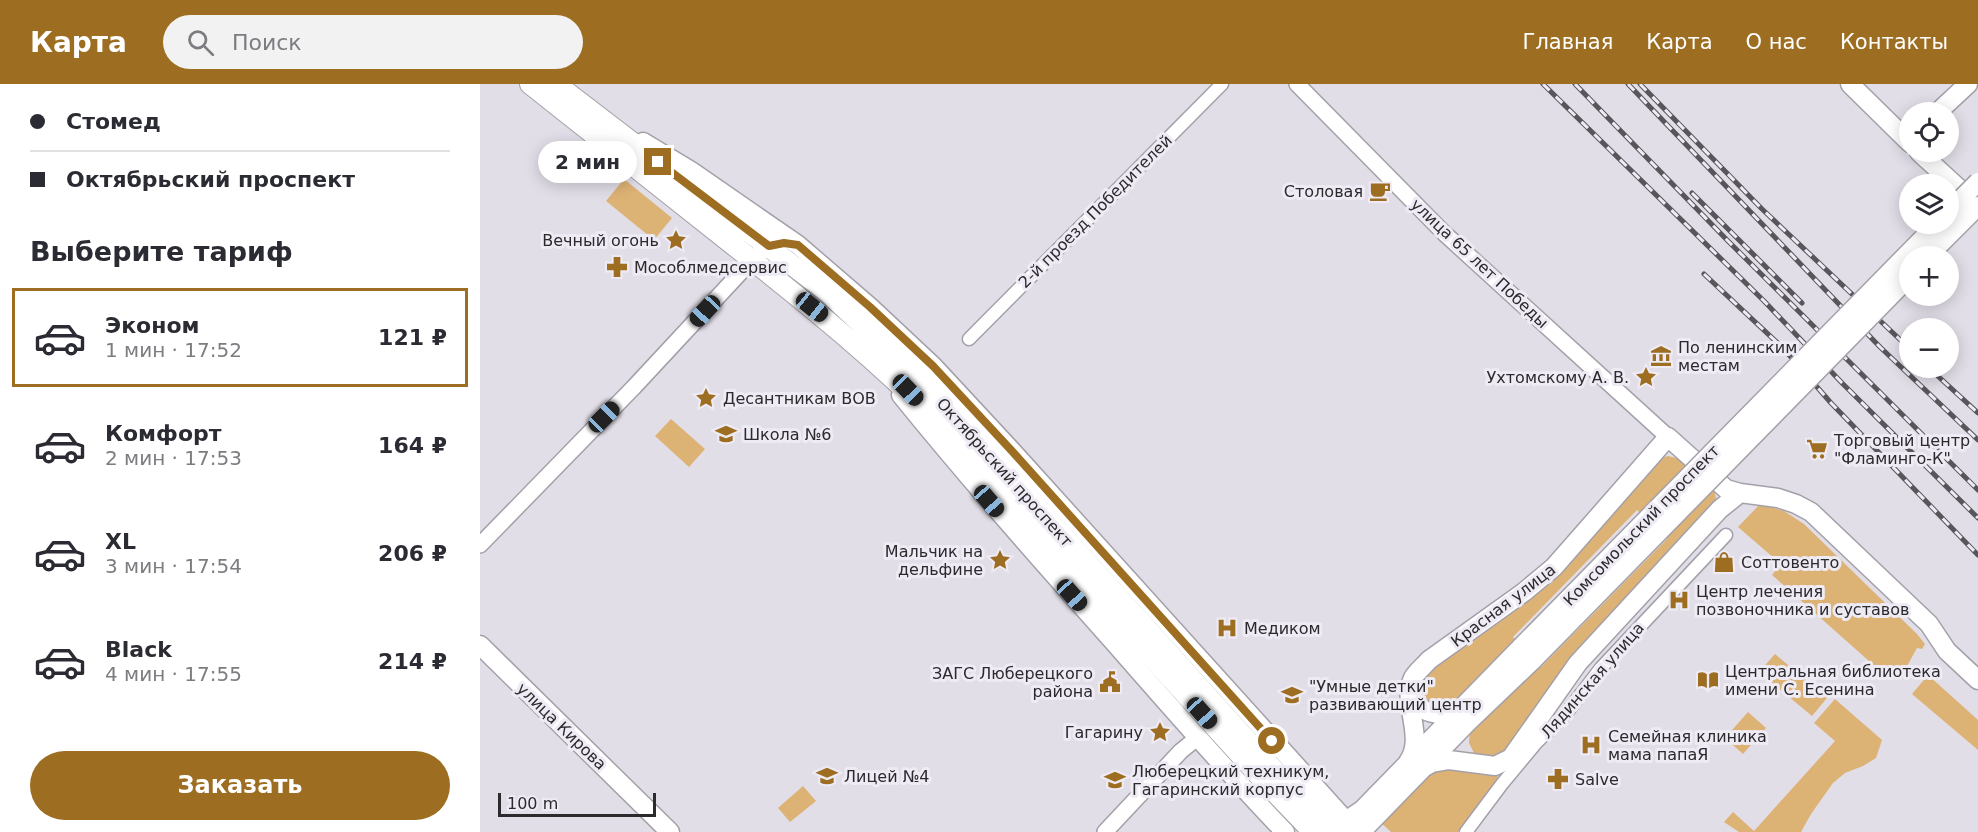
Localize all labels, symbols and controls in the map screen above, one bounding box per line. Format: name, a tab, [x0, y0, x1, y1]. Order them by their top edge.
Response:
search box	[163, 15, 583, 69]
text: Карта	[30, 26, 127, 59]
icon: search	[184, 26, 217, 59]
text: Поиск	[232, 30, 302, 55]
text: Главная	[1523, 30, 1613, 54]
text: Карта	[1646, 30, 1713, 54]
text: О нас	[1746, 30, 1807, 54]
text: Контакты	[1840, 30, 1948, 54]
map controls	[1899, 102, 1959, 378]
button: locate	[1899, 102, 1959, 162]
text: Стомед	[66, 109, 161, 134]
street label: 2-й проезд Победителей	[1015, 131, 1176, 292]
callout: 2 мин	[538, 141, 637, 183]
route end	[644, 148, 671, 175]
text: 2 мин	[555, 150, 620, 174]
text: Октябрьский проспект	[66, 167, 355, 192]
button: layers	[1899, 174, 1959, 234]
cafe icon: Столовая	[1368, 179, 1392, 203]
place label: Столовая	[1284, 182, 1363, 201]
street label: улица 65 лет Победы	[1407, 195, 1552, 332]
place icon: Вечный огонь	[664, 228, 688, 252]
place label: Вечный огонь	[542, 231, 659, 250]
text: Выберите тариф	[30, 236, 293, 267]
button: +	[1899, 246, 1959, 306]
pharmacy icon: Мособлмедсервис	[605, 255, 629, 279]
place label: Мособлмедсервис	[634, 258, 787, 277]
car	[792, 289, 832, 325]
car	[686, 292, 724, 330]
icon: car	[33, 311, 87, 365]
text: Эконом	[105, 313, 200, 338]
button: −	[1899, 318, 1959, 378]
text: 121 ₽	[378, 325, 447, 350]
text: 1 мин · 17:52	[105, 338, 242, 362]
place label: По ленинским местам	[1678, 338, 1797, 375]
museum icon: По ленинским местам	[1649, 344, 1673, 368]
place icon: Ухтомскому А. В.	[1634, 365, 1658, 389]
place label: Ухтомскому А. В.	[1487, 368, 1629, 387]
car	[889, 371, 927, 409]
place icon: Десантникам ВОВ	[694, 386, 718, 410]
place label: Десантникам ВОВ	[723, 389, 876, 408]
street label: Октябрьский проспект	[933, 394, 1076, 551]
car	[585, 398, 623, 436]
icon: car	[33, 419, 87, 473]
text: Комфорт	[105, 421, 222, 446]
school or university icon: Школа №6	[714, 422, 738, 446]
place label: Школа №6	[743, 425, 832, 444]
place label: Торговый центр "Фламинго-К"	[1833, 431, 1970, 468]
text: 164 ₽	[378, 433, 447, 458]
supermarket icon: Торговый центр "Фламинго-К"	[1805, 437, 1829, 461]
street label: Комсомольский проспект	[1559, 441, 1723, 610]
text: 2 мин · 17:53	[105, 446, 242, 470]
car	[970, 482, 1008, 520]
icon: car	[33, 527, 87, 581]
text: XL	[105, 529, 136, 554]
text: 206 ₽	[378, 541, 447, 566]
place label: Мальчик на дельфине	[885, 542, 983, 579]
place icon: Мальчик на дельфине	[988, 548, 1012, 572]
shop icon: Соттовенто	[1712, 550, 1736, 574]
place label: Соттовенто	[1741, 553, 1839, 572]
text: 3 мин · 17:54	[105, 554, 242, 578]
street label: Красная улица	[1447, 560, 1559, 651]
car	[1053, 576, 1091, 614]
place label: Центр лечения позвоночника и суставов	[1696, 582, 1909, 619]
hospital icon: Центр лечения позвоночника и суставов	[1667, 588, 1691, 612]
hospital icon: Медиком	[1215, 616, 1239, 640]
street label: Лядинская улица	[1537, 618, 1648, 742]
place label: Медиком	[1244, 619, 1321, 638]
icon: car	[33, 635, 87, 689]
text: Black	[105, 637, 172, 662]
text: 214 ₽	[378, 649, 447, 674]
text: 4 мин · 17:55	[105, 662, 242, 686]
place label: Центральная библиотека имени С. Есенина	[1725, 662, 1941, 699]
place label: ЗАГС Люберецкого района	[932, 664, 1093, 701]
library icon: Центральная библиотека имени С. Есенина	[1696, 668, 1720, 692]
public building icon: ЗАГС Люберецкого района	[1098, 670, 1122, 694]
place label: "Умные детки" развивающий центр	[1309, 677, 1482, 714]
street label: улица Кирова	[513, 679, 610, 774]
school or university icon: "Умные детки" развивающий центр	[1280, 683, 1304, 707]
car	[1183, 694, 1221, 732]
place icon: Гагарину	[1148, 720, 1172, 744]
place label: Гагарину	[1065, 723, 1143, 742]
route start	[1258, 727, 1285, 754]
place label: Семейная клиника мама папаЯ	[1608, 727, 1767, 764]
hospital icon: Семейная клиника мама папаЯ	[1579, 733, 1603, 757]
button: Заказать	[30, 751, 450, 820]
place label: Люберецкий техникум, Гагаринский корпус	[1132, 762, 1329, 799]
school or university icon: Лицей №4	[815, 764, 839, 788]
place label: Лицей №4	[844, 767, 929, 786]
pharmacy icon: Salve	[1546, 767, 1570, 791]
school or university icon: Люберецкий техникум, Гагаринский корпус	[1103, 768, 1127, 792]
place label: Salve	[1575, 770, 1619, 789]
scale bar	[498, 790, 656, 818]
text: 100 m	[507, 794, 558, 813]

